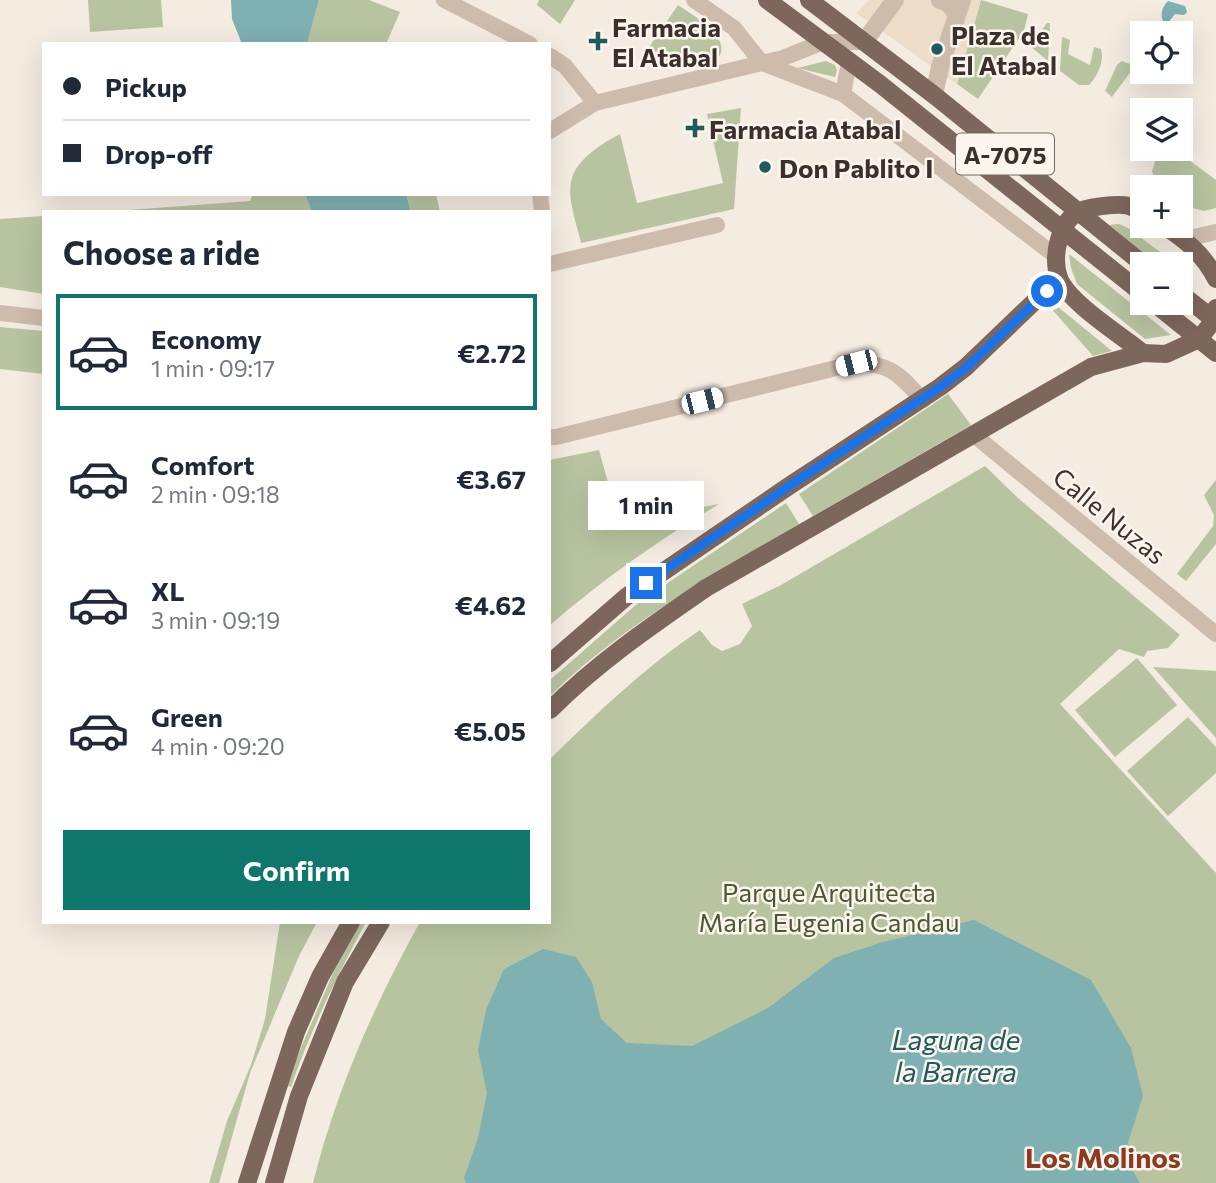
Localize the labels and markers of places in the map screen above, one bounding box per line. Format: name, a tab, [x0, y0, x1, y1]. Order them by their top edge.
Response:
place label: Farmacia El Atabal	[612, 11, 721, 72]
place label: Plaza de El Atabal	[951, 19, 1057, 80]
marker: Farmacia El Atabal	[590, 33, 606, 49]
marker: Plaza de El Atabal	[929, 41, 945, 57]
place label: Farmacia Atabal	[709, 113, 901, 144]
marker: Farmacia Atabal	[687, 120, 703, 136]
place label: Don Pablito I	[779, 152, 933, 183]
marker: Don Pablito I	[757, 159, 773, 175]

